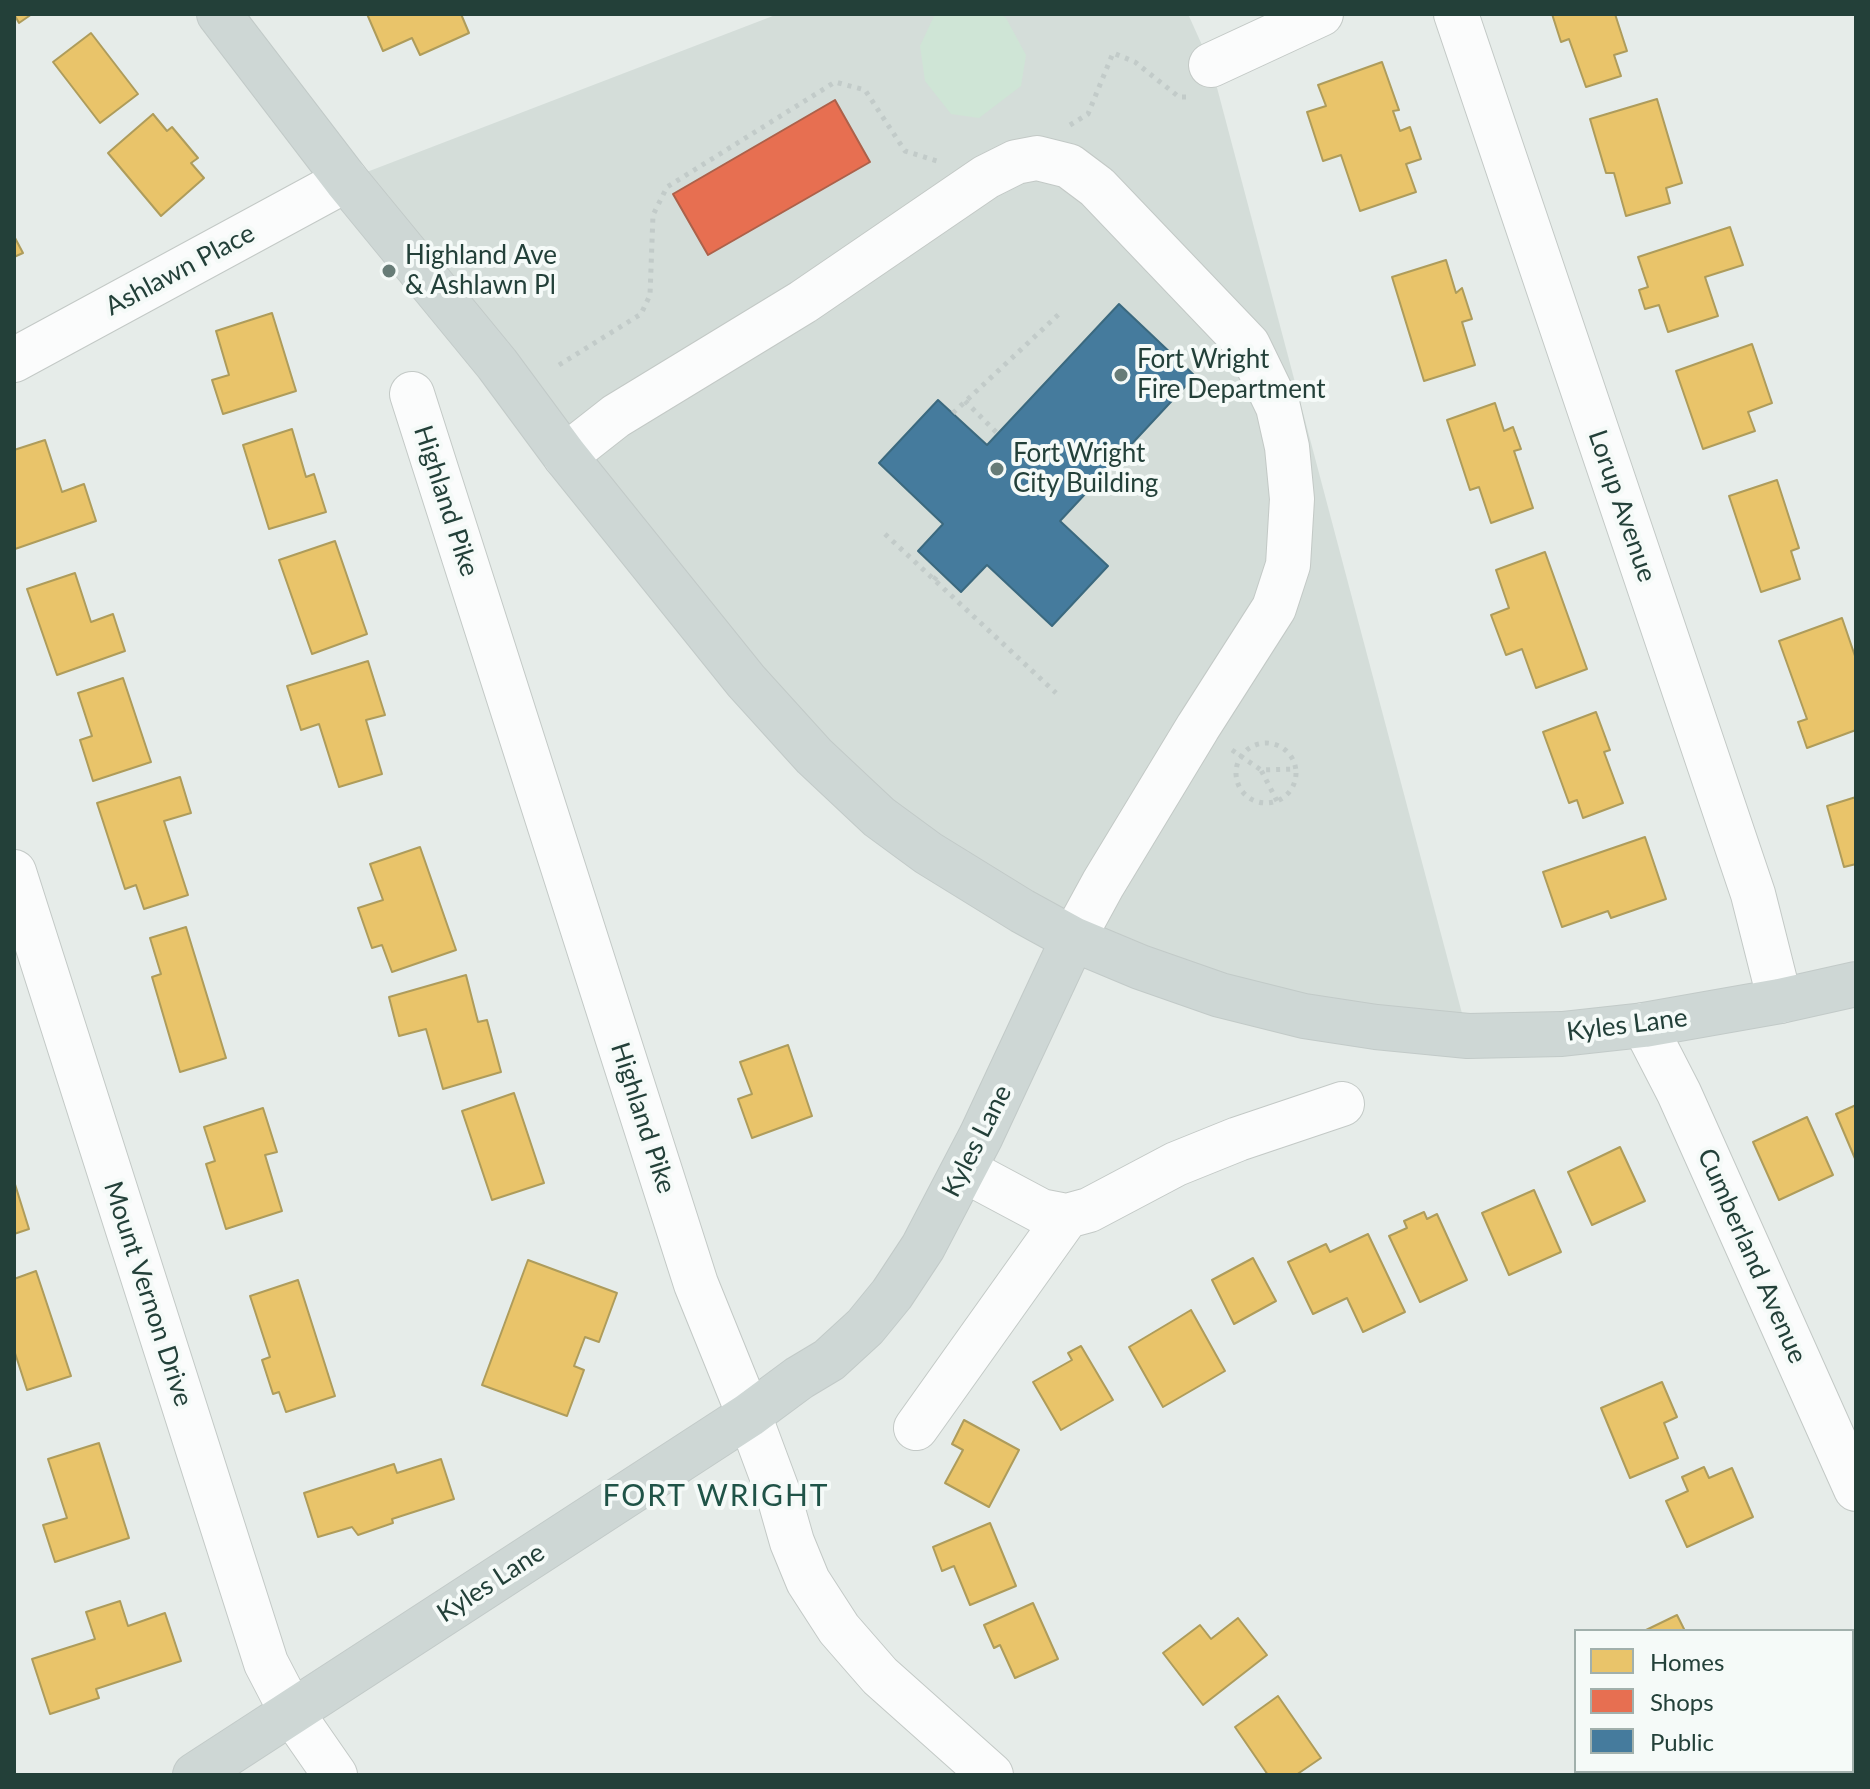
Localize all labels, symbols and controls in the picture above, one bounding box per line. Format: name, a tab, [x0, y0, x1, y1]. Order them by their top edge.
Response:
street label: Ashlawn Place	[100, 218, 260, 322]
place label: Highland Ave & Ashlawn Pl	[405, 240, 557, 302]
marker: Highland Ave & Ashlawn Pl	[380, 262, 398, 280]
place label: Fort Wright Fire Department	[1137, 344, 1326, 406]
marker: Fort Wright Fire Department	[1112, 366, 1130, 384]
street label: Highland Pike	[407, 422, 485, 580]
street label: Lorup Avenue	[1581, 426, 1663, 586]
place label: Fort Wright City Building	[1013, 438, 1158, 500]
marker: Fort Wright City Building	[988, 460, 1006, 478]
street label: Kyles Lane	[1565, 1002, 1689, 1048]
street label: Highland Pike	[604, 1039, 682, 1197]
street label: Kyles Lane	[936, 1080, 1018, 1202]
street label: Cumberland Avenue	[1691, 1144, 1813, 1368]
street label: Mount Vernon Drive	[97, 1178, 199, 1410]
district label: FORT WRIGHT	[602, 1478, 830, 1514]
street label: Kyles Lane	[432, 1537, 550, 1629]
legend	[1574, 1629, 1854, 1773]
text: Homes	[1650, 1647, 1724, 1676]
text: Shops	[1650, 1687, 1714, 1716]
text: Public	[1650, 1727, 1714, 1756]

